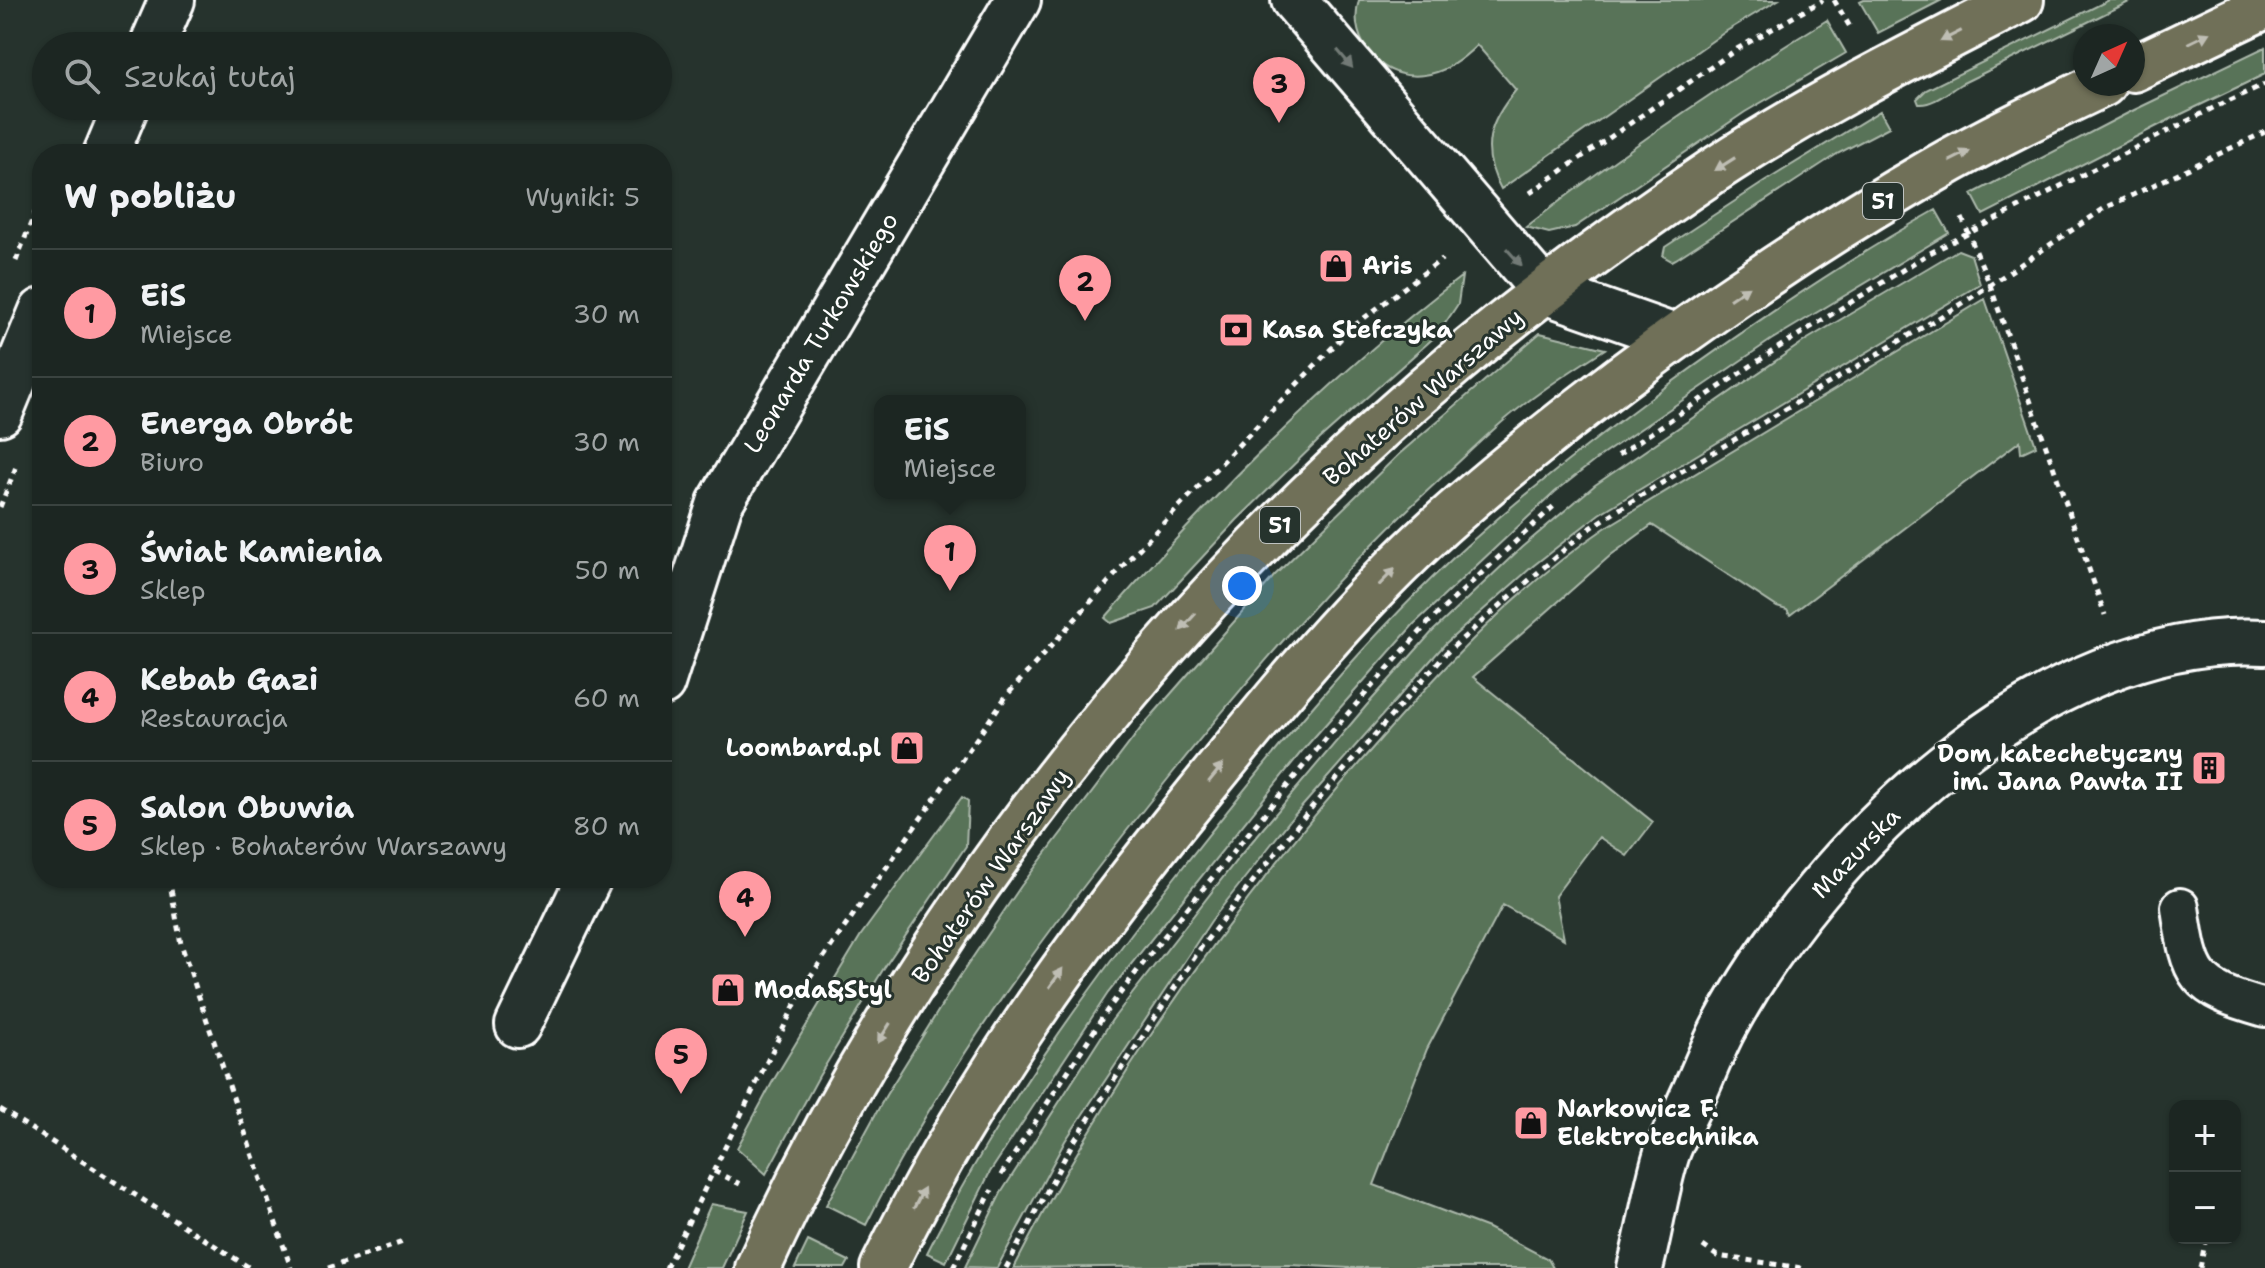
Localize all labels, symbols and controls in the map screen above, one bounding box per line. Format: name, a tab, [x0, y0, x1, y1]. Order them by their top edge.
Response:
north arrow	[2073, 24, 2145, 96]
one-way arrow	[1940, 29, 1963, 42]
one-way arrow	[2187, 31, 2211, 45]
search box	[32, 32, 672, 120]
one-way arrow	[1336, 49, 1353, 69]
icon: search	[60, 54, 104, 98]
text: Szukaj tutaj	[124, 56, 296, 97]
pin: 3	[1253, 57, 1305, 123]
one-way arrow	[1949, 150, 1971, 164]
one-way arrow	[1714, 156, 1736, 170]
text: W pobliżu	[64, 173, 237, 219]
text: Wyniki: 5	[525, 179, 640, 214]
road number: 51	[1863, 183, 1903, 219]
street label: Leonarda Turkowskiego	[736, 207, 906, 459]
shop icon: Aris	[1317, 247, 1355, 285]
one-way arrow	[1504, 247, 1522, 266]
place label: Aris	[1362, 250, 1413, 282]
pin: 2	[1059, 255, 1111, 321]
text: EiS	[140, 275, 186, 316]
one-way arrow	[1729, 286, 1750, 301]
text: 1	[84, 296, 96, 331]
text: 30 m	[573, 296, 640, 331]
street label: Bohaterów Warszawy	[1316, 301, 1530, 493]
bank icon: Kasa Stefczyka	[1217, 311, 1255, 349]
place label: Kasa Stefczyka	[1262, 314, 1453, 346]
text: Miejsce	[140, 316, 233, 351]
popup	[874, 395, 1026, 499]
text: Energa Obrót	[140, 403, 353, 444]
text: EiS	[904, 409, 950, 450]
text: 2	[81, 424, 99, 459]
text: 30 m	[573, 424, 640, 459]
text: Biuro	[140, 444, 204, 479]
text: Miejsce	[904, 450, 996, 485]
road number: 51	[1260, 507, 1300, 543]
pin: 1	[924, 525, 976, 591]
text: Świat Kamienia	[140, 531, 383, 572]
text: 3	[81, 552, 99, 587]
text: 50 m	[575, 552, 640, 587]
your location	[1222, 566, 1262, 606]
one-way arrow	[1378, 568, 1396, 587]
text: Sklep	[140, 572, 206, 607]
one-way arrow	[1180, 611, 1197, 631]
text: Kebab Gazi	[140, 659, 318, 700]
text: 4	[81, 680, 99, 715]
text: 60 m	[573, 680, 640, 715]
text: Restauracja	[140, 700, 288, 735]
shop icon: Loombard.pl	[888, 729, 926, 767]
place label: Loombard.pl	[726, 732, 881, 764]
place label: Dom katechetyczny im. Jana Pawła II	[1937, 738, 2183, 798]
building icon: Dom katechetyczny im. Jana Pawła II	[2190, 749, 2228, 787]
street label: Bohaterów Warszawy	[905, 762, 1077, 990]
one-way arrow	[1207, 763, 1223, 783]
text: Salon Obuwia	[140, 787, 354, 828]
street label: Mazurska	[1805, 800, 1908, 906]
text: 5	[82, 808, 98, 843]
text: 80 m	[573, 808, 640, 843]
text: Sklep · Bohaterów Warszawy	[140, 828, 507, 863]
pin: 4	[719, 871, 771, 937]
one-way arrow	[1048, 967, 1064, 989]
shop icon: Moda&Styl	[709, 971, 747, 1009]
place label: Moda&Styl	[754, 974, 892, 1006]
one-way arrow	[877, 1021, 892, 1044]
pin: 5	[655, 1028, 707, 1094]
place label: Narkowicz F. Elektrotechnika	[1557, 1093, 1759, 1153]
map controls	[2169, 1100, 2241, 1244]
button: +	[2169, 1100, 2241, 1172]
shop icon: Narkowicz F. Elektrotechnika	[1512, 1104, 1550, 1142]
button: −	[2169, 1172, 2241, 1244]
one-way arrow	[912, 1187, 925, 1210]

